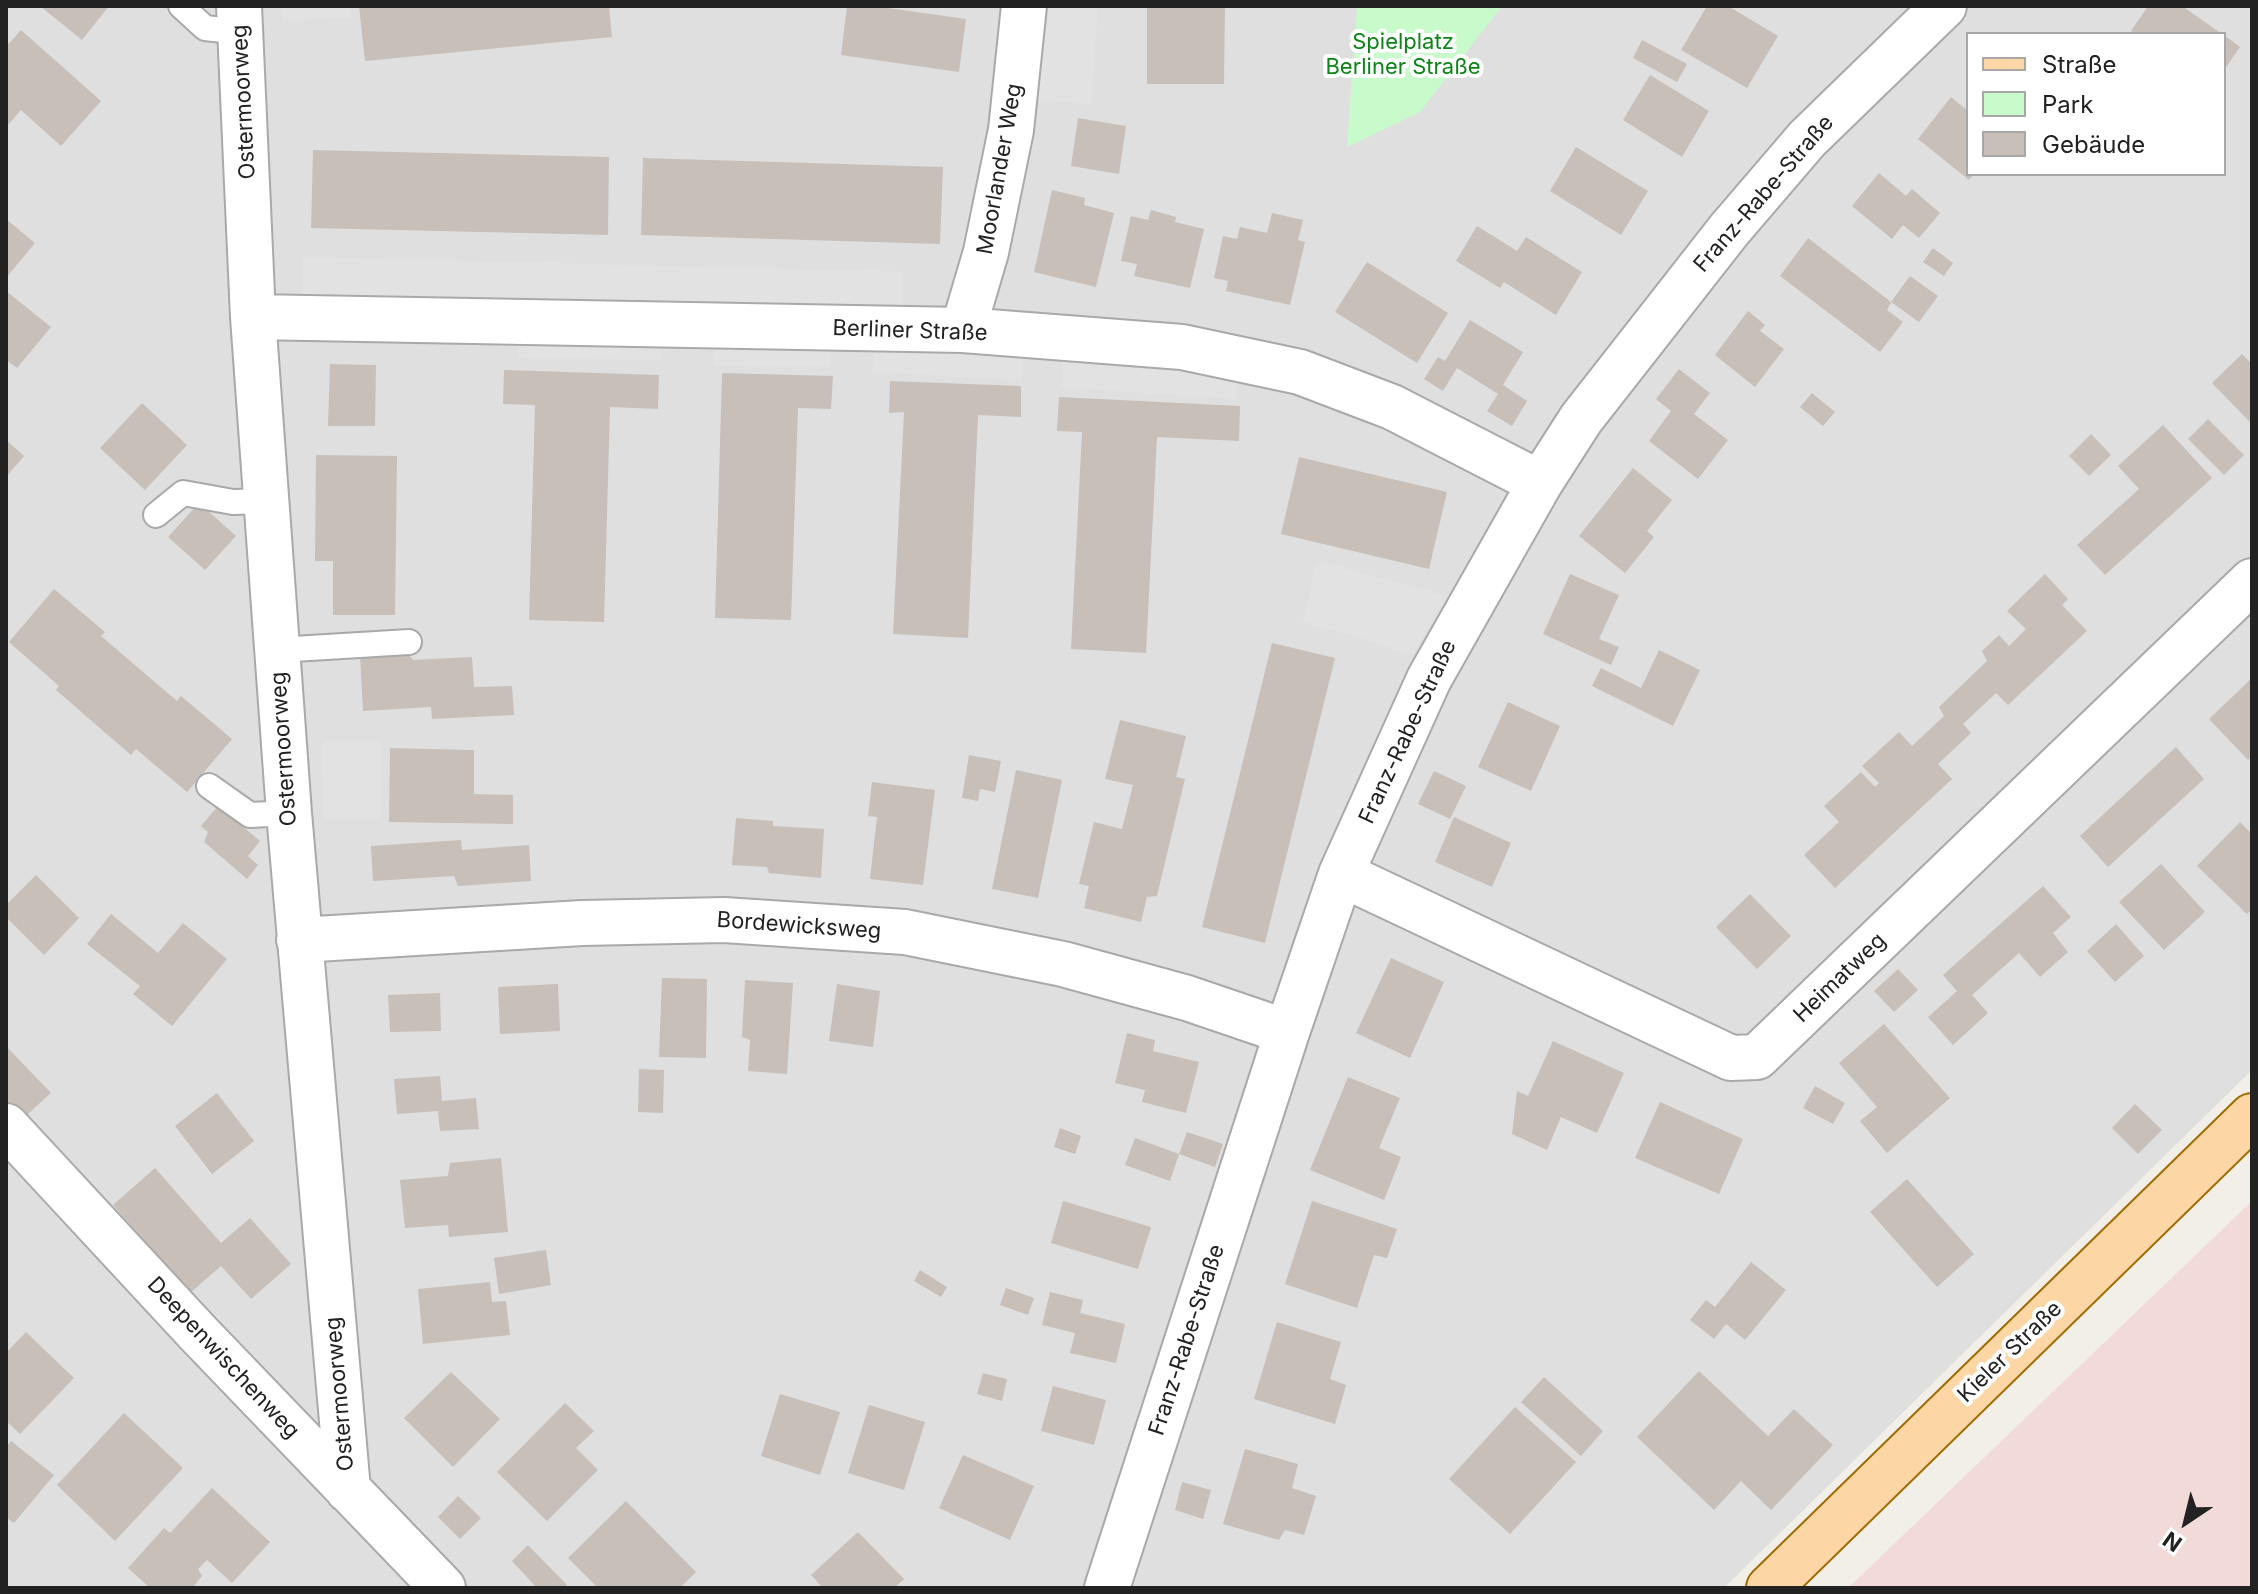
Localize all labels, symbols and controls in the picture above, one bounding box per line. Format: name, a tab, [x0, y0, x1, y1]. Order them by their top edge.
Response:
street label: Ostermoorweg	[227, 24, 261, 180]
park label: Spielplatz Berliner Straße	[1325, 29, 1481, 80]
legend	[1966, 32, 2226, 176]
text: Straße	[2042, 50, 2117, 79]
street label: Moorlander Weg	[972, 81, 1028, 257]
text: Park	[2042, 90, 2093, 119]
street label: Franz-Rabe-Straße	[1689, 110, 1839, 278]
text: Gebäude	[2042, 130, 2145, 159]
street label: Berliner Straße	[832, 315, 988, 347]
street label: Franz-Rabe-Straße	[1354, 636, 1462, 828]
street label: Ostermoorweg	[265, 671, 303, 827]
street label: Bordewicksweg	[716, 907, 882, 945]
street label: Heimatweg	[1789, 928, 1891, 1028]
street label: Franz-Rabe-Straße	[1144, 1241, 1230, 1439]
street label: Deepenwischenweg	[141, 1272, 305, 1444]
street label: Kieler Straße	[1953, 1296, 2067, 1408]
street label: Ostermoorweg	[320, 1316, 360, 1472]
north arrow	[2146, 1482, 2226, 1562]
text: N	[2158, 1526, 2187, 1557]

